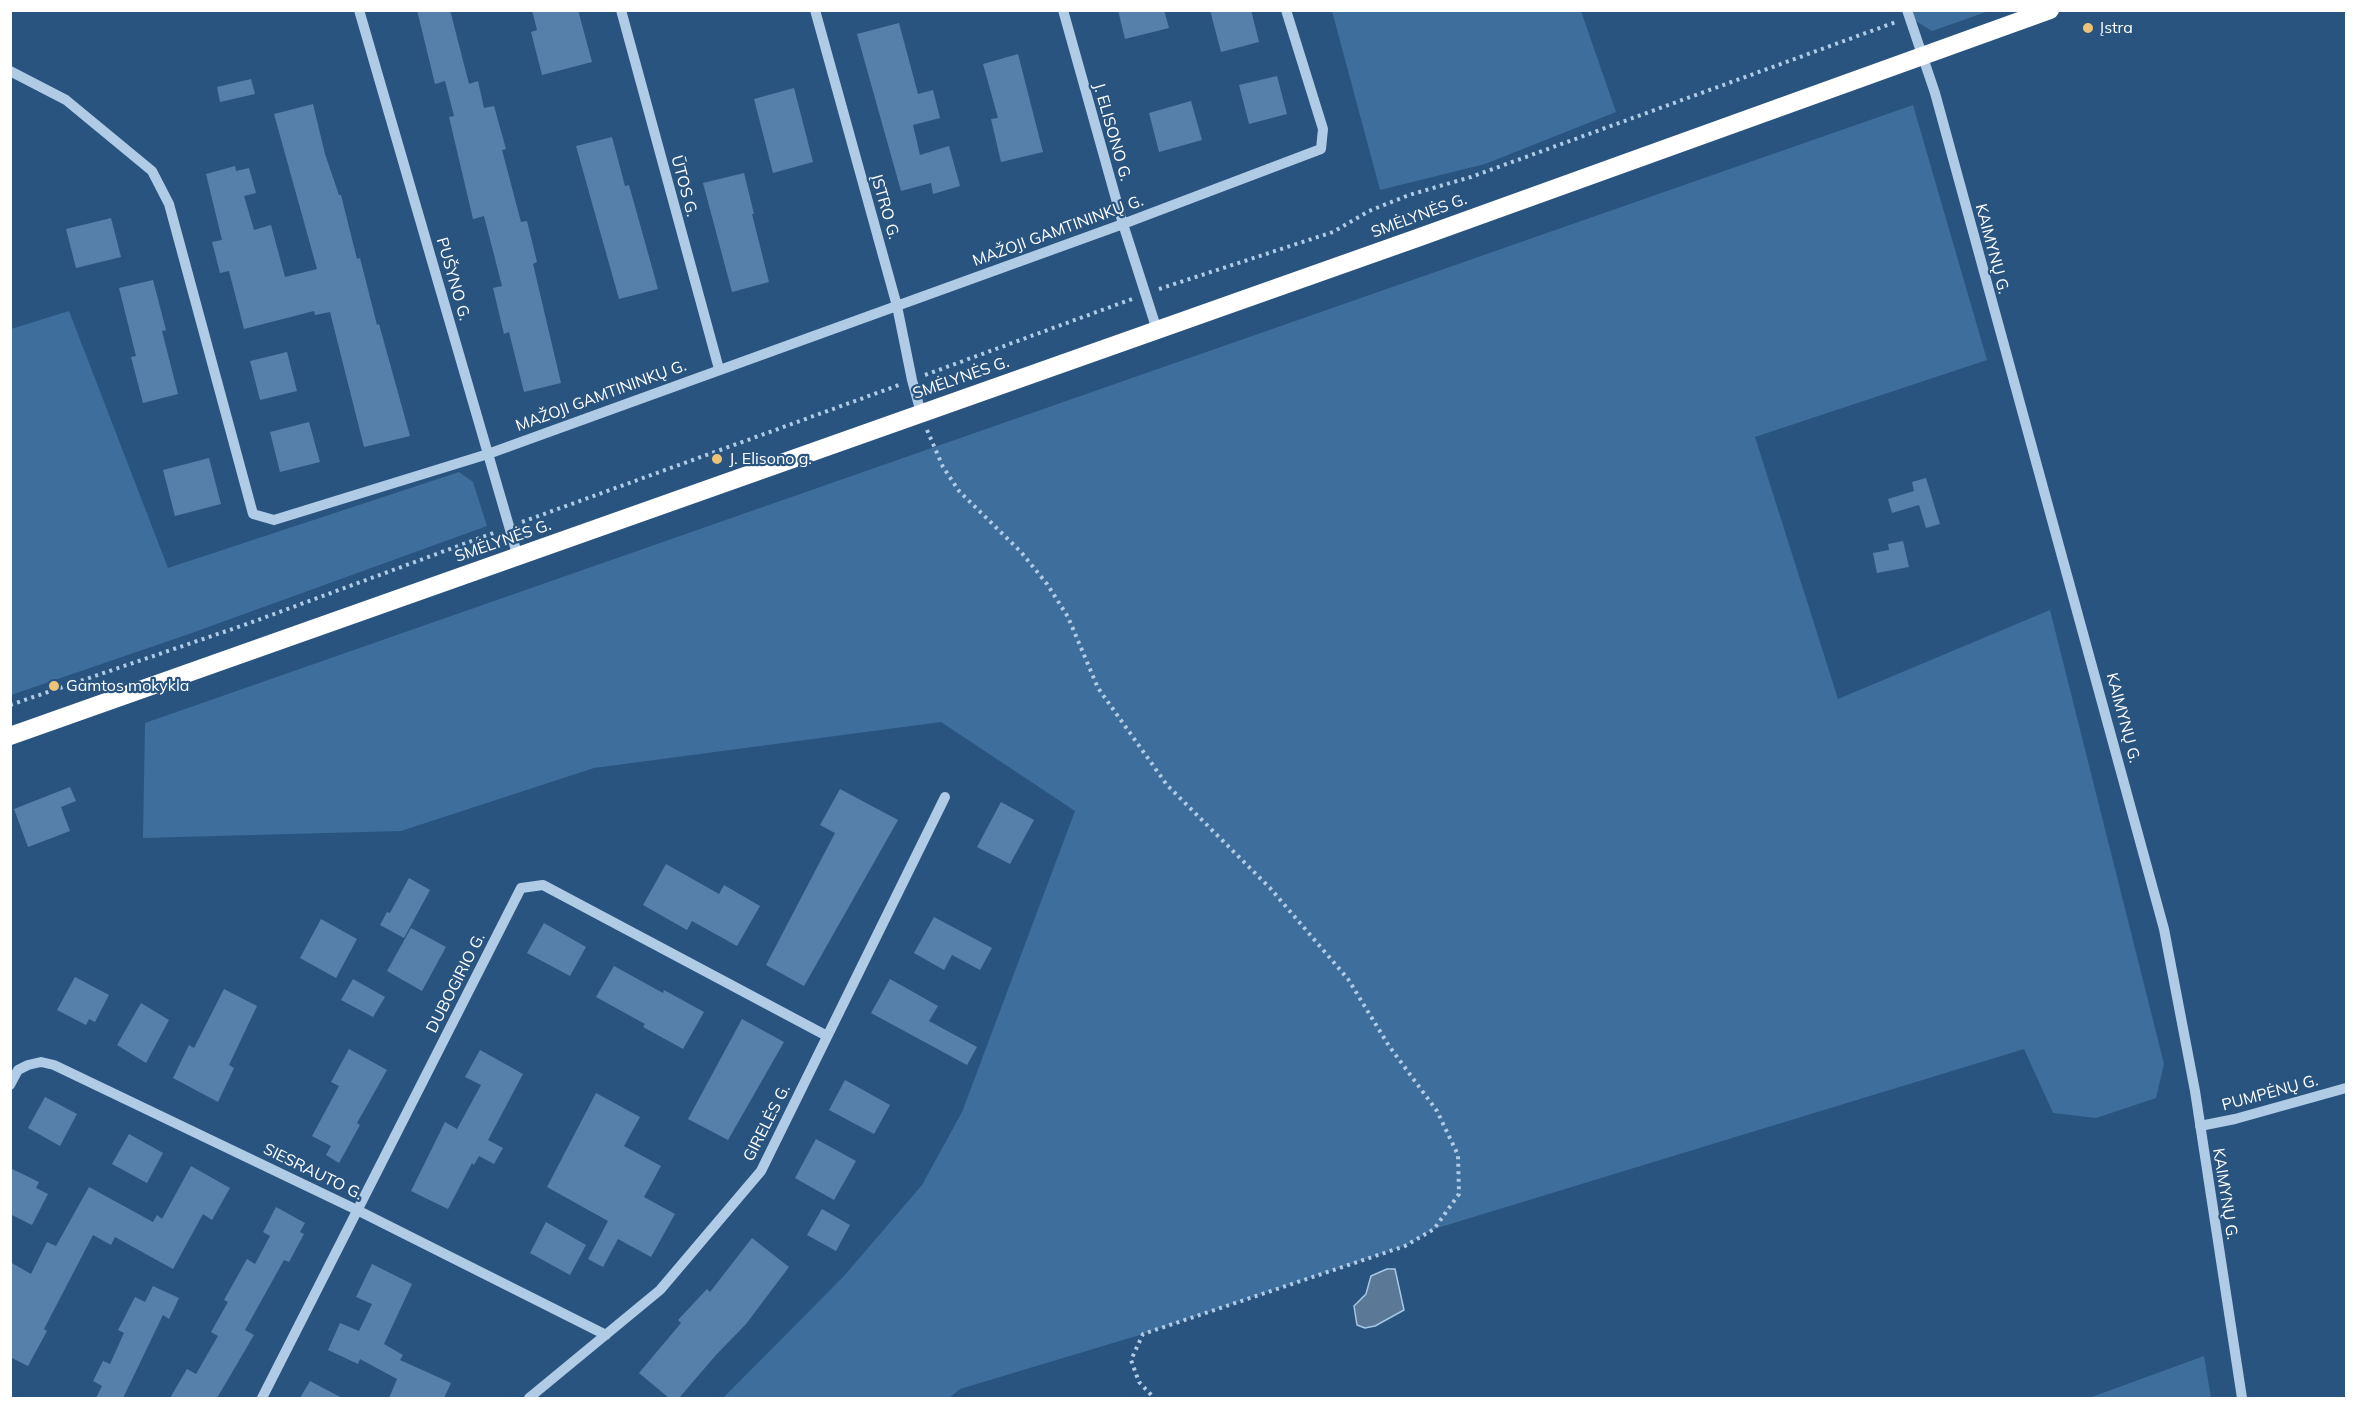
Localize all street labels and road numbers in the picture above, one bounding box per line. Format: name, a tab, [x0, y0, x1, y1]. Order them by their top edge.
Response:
street label: J. ELISONO G.	[1089, 81, 1135, 183]
street label: ŪTOS G.	[667, 153, 701, 219]
street label: ĮSTRO G.	[867, 172, 903, 242]
street label: SMĖLYNĖS G.	[1368, 190, 1470, 242]
street label: MAŽOJI GAMTININKŲ G.	[970, 191, 1146, 271]
street label: KAIMYNŲ G.	[1971, 202, 2013, 296]
street label: PUŠYNO G.	[432, 235, 474, 323]
street label: SMĖLYNĖS G.	[910, 353, 1012, 403]
street label: MAŽOJI GAMTININKŲ G.	[513, 356, 689, 436]
street label: SMĖLYNĖS G.	[452, 516, 554, 566]
street label: KAIMYNŲ G.	[2102, 671, 2144, 765]
street label: DUBOGIRIO G.	[423, 930, 489, 1036]
street label: PUMPĖNŲ G.	[2220, 1071, 2320, 1115]
street label: GIRELĖS G.	[739, 1081, 795, 1165]
street label: SIESRAUTO G.	[260, 1140, 366, 1204]
street label: KAIMYNŲ G.	[2208, 1147, 2242, 1241]

